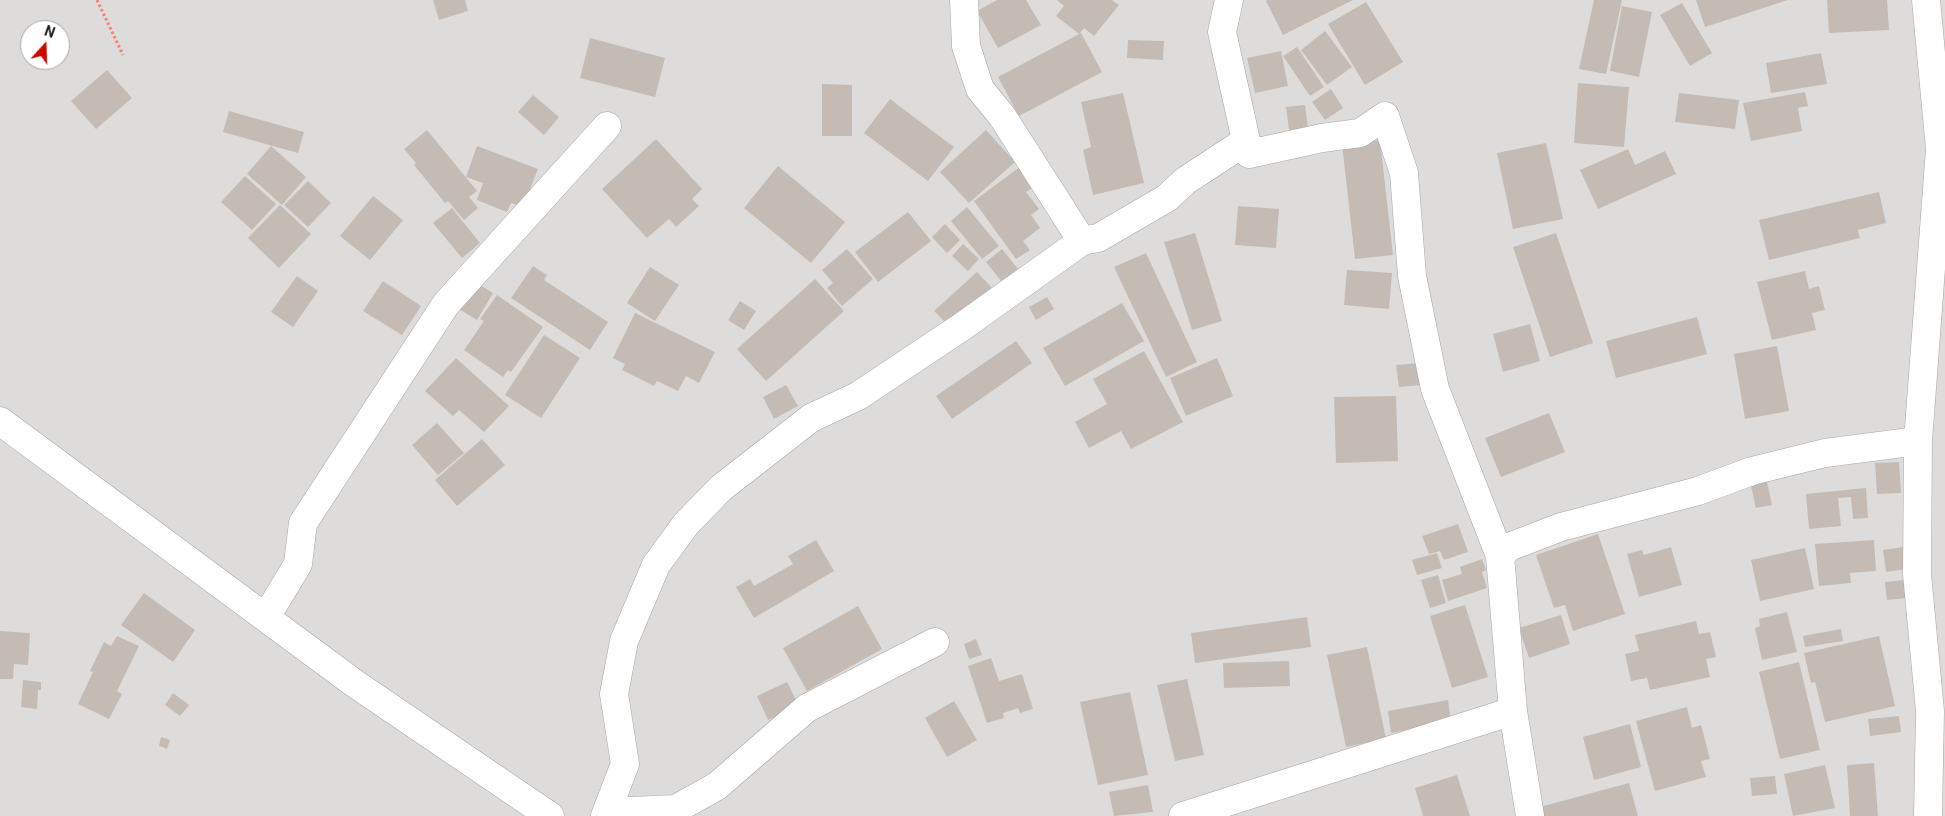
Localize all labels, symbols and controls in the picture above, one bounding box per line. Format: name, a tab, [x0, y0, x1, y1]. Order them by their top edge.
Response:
north arrow	[20, 20, 70, 70]
text: N	[42, 23, 57, 41]

